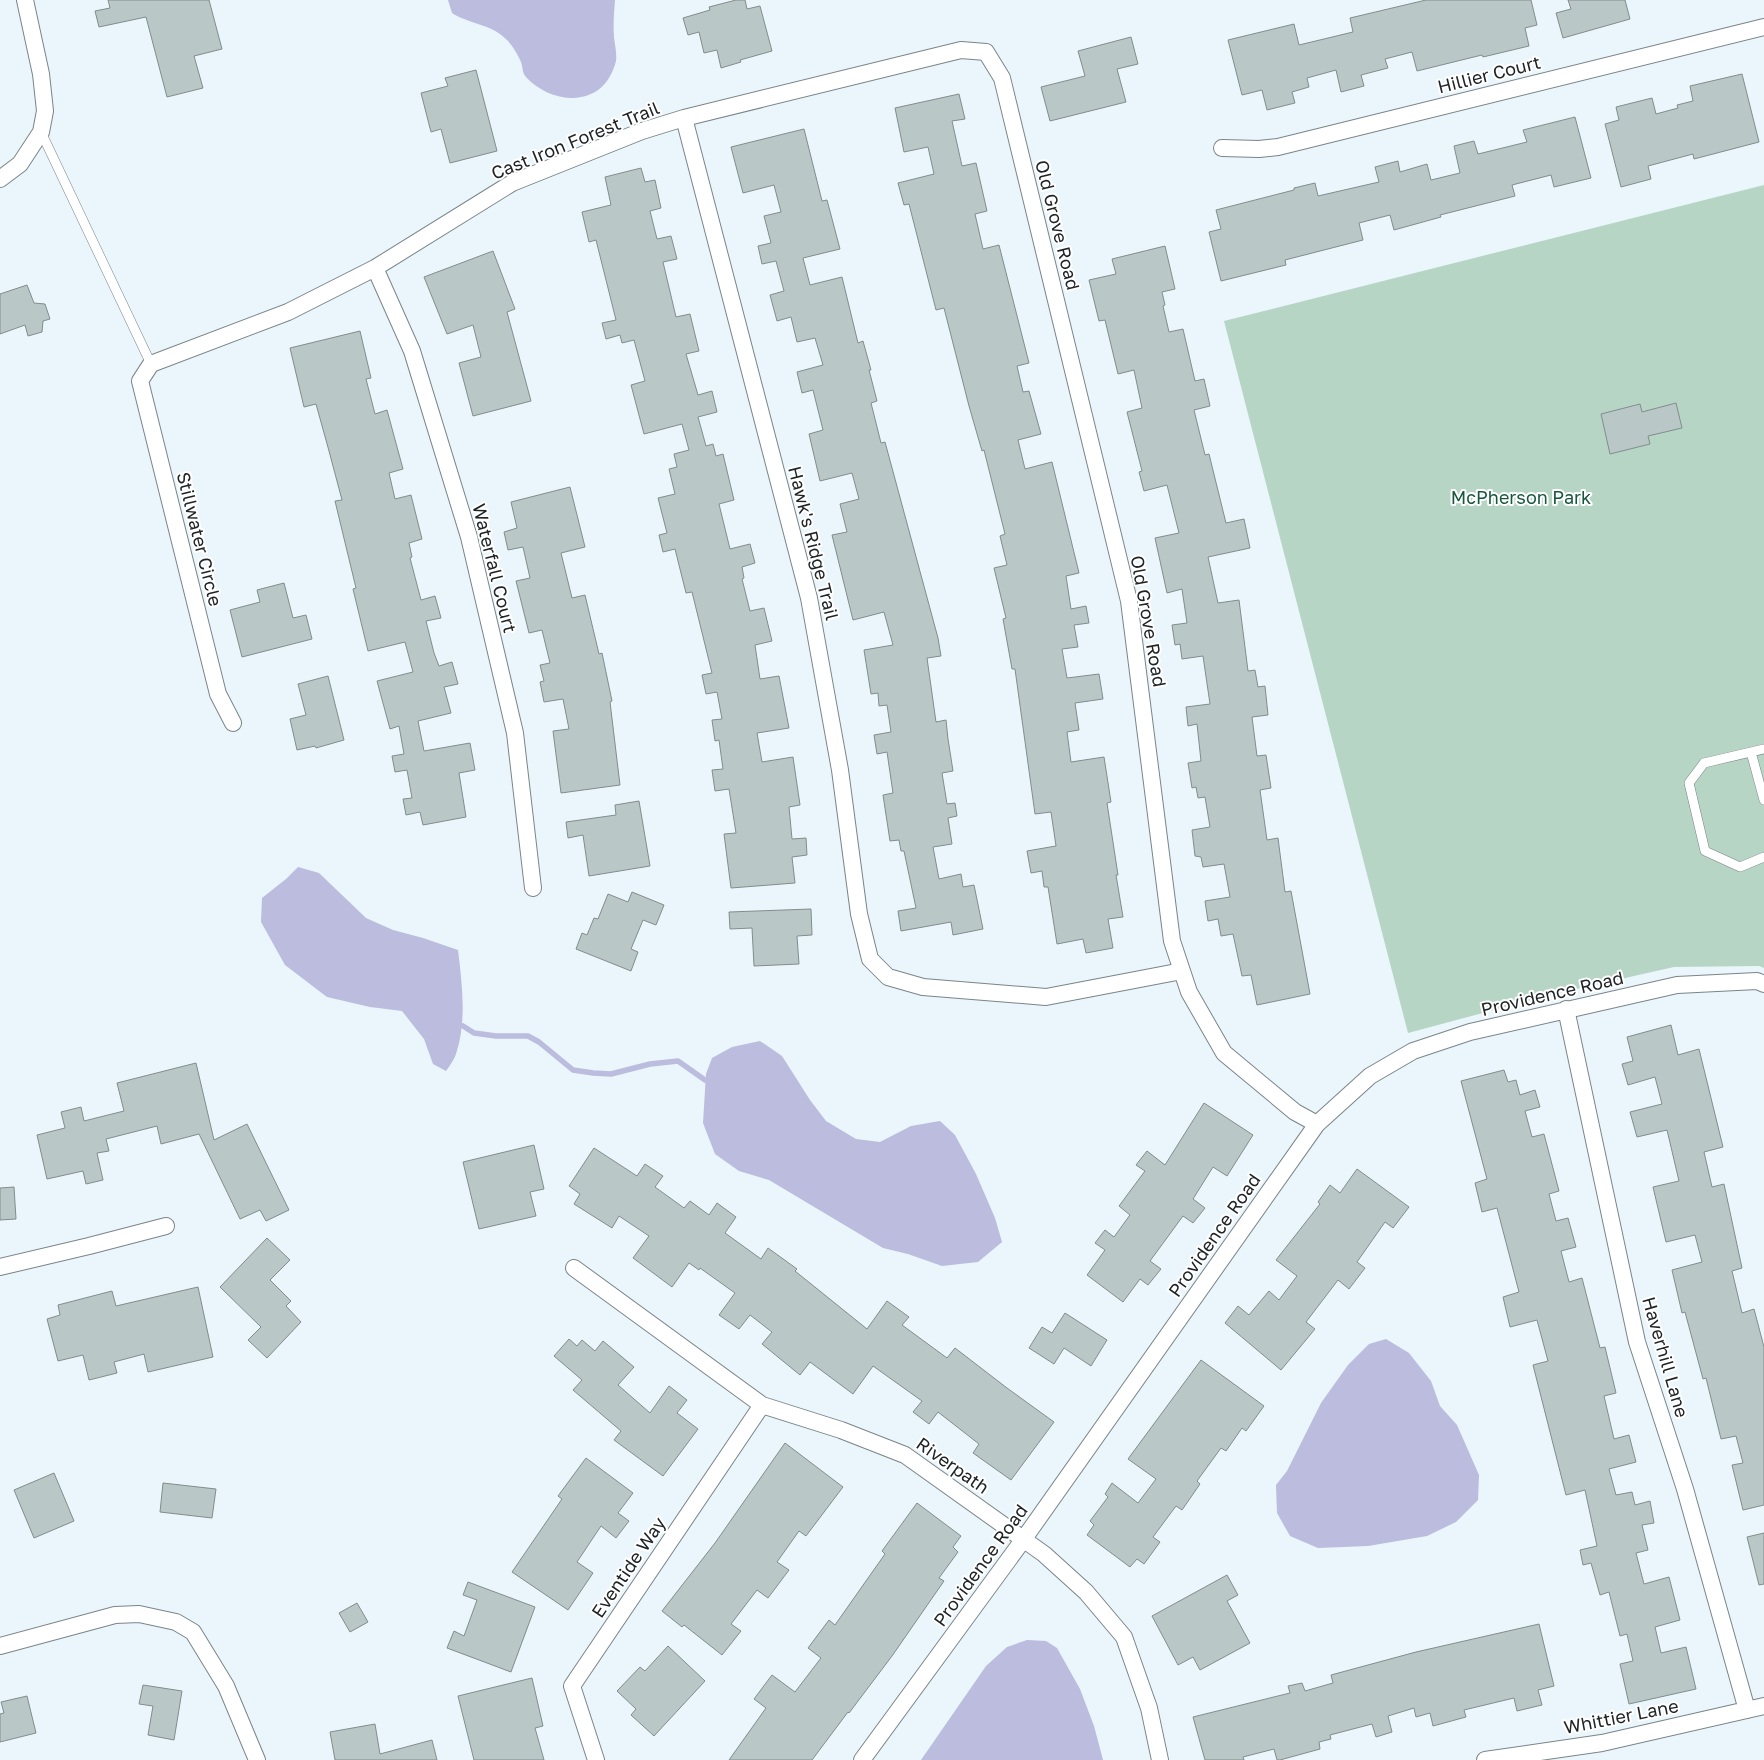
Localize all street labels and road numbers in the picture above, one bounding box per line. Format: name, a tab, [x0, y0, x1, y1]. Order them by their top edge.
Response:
street label: Hillier Court	[1435, 51, 1543, 97]
street label: Cast Iron Forest Trail	[488, 96, 663, 184]
street label: Old Grove Road	[1031, 158, 1085, 292]
street label: Hawk's Ridge Trail	[784, 464, 844, 623]
street label: Stillwater Circle	[173, 470, 227, 608]
street label: Waterfall Court	[468, 501, 522, 635]
street label: Old Grove Road	[1127, 554, 1171, 688]
street label: Providence Road	[1479, 966, 1625, 1020]
street label: Providence Road	[1163, 1169, 1265, 1301]
street label: Haverhill Lane	[1638, 1294, 1694, 1420]
street label: Riverpath	[912, 1432, 994, 1498]
street label: Providence Road	[928, 1500, 1032, 1630]
street label: Eventide Way	[586, 1513, 670, 1621]
street label: Whittier Lane	[1562, 1694, 1680, 1738]

